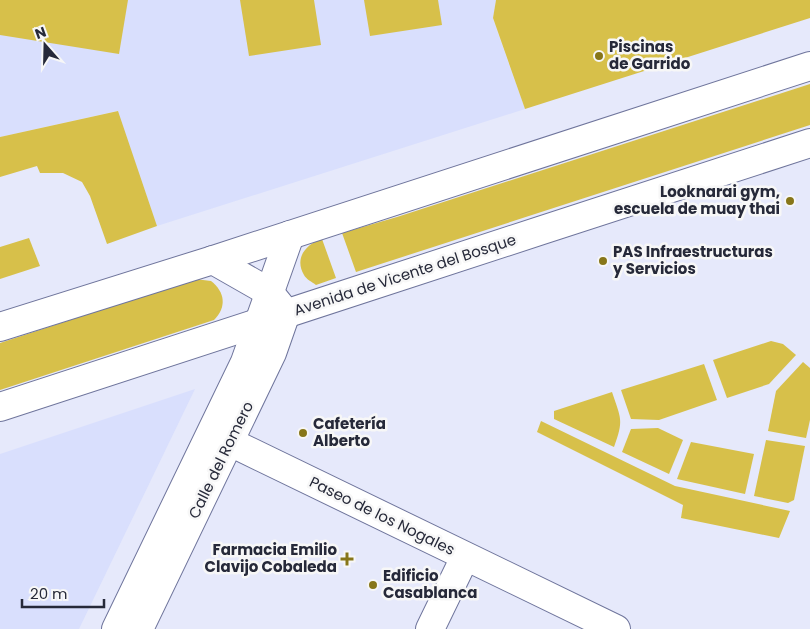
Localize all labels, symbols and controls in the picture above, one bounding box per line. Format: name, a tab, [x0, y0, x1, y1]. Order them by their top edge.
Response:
north arrow	[20, 20, 70, 70]
text: N	[32, 22, 49, 44]
place label: Piscinas de Garrido	[609, 36, 691, 74]
marker: Piscinas de Garrido	[593, 50, 605, 62]
place label: Looknarai gym, escuela de muay thai	[614, 181, 780, 219]
marker: Looknarai gym, escuela de muay thai	[784, 195, 796, 207]
street label: Avenida de Vicente del Bosque	[291, 229, 519, 320]
place label: PAS Infraestructuras y Servicios	[612, 241, 773, 279]
marker: PAS Infraestructuras y Servicios	[597, 255, 609, 267]
street label: Calle del Romero	[183, 398, 258, 522]
place label: Cafetería Alberto	[313, 413, 386, 451]
marker: Cafetería Alberto	[297, 427, 309, 439]
street label: Paseo de los Nogales	[306, 471, 459, 560]
place label: Farmacia Emilio Clavijo Cobaleda	[205, 539, 337, 577]
marker: Farmacia Emilio Clavijo Cobaleda	[341, 553, 353, 565]
place label: Edificio Casablanca	[383, 565, 477, 603]
scale bar	[22, 576, 105, 608]
marker: Edificio Casablanca	[367, 579, 379, 591]
text: 20 m	[30, 583, 68, 604]

